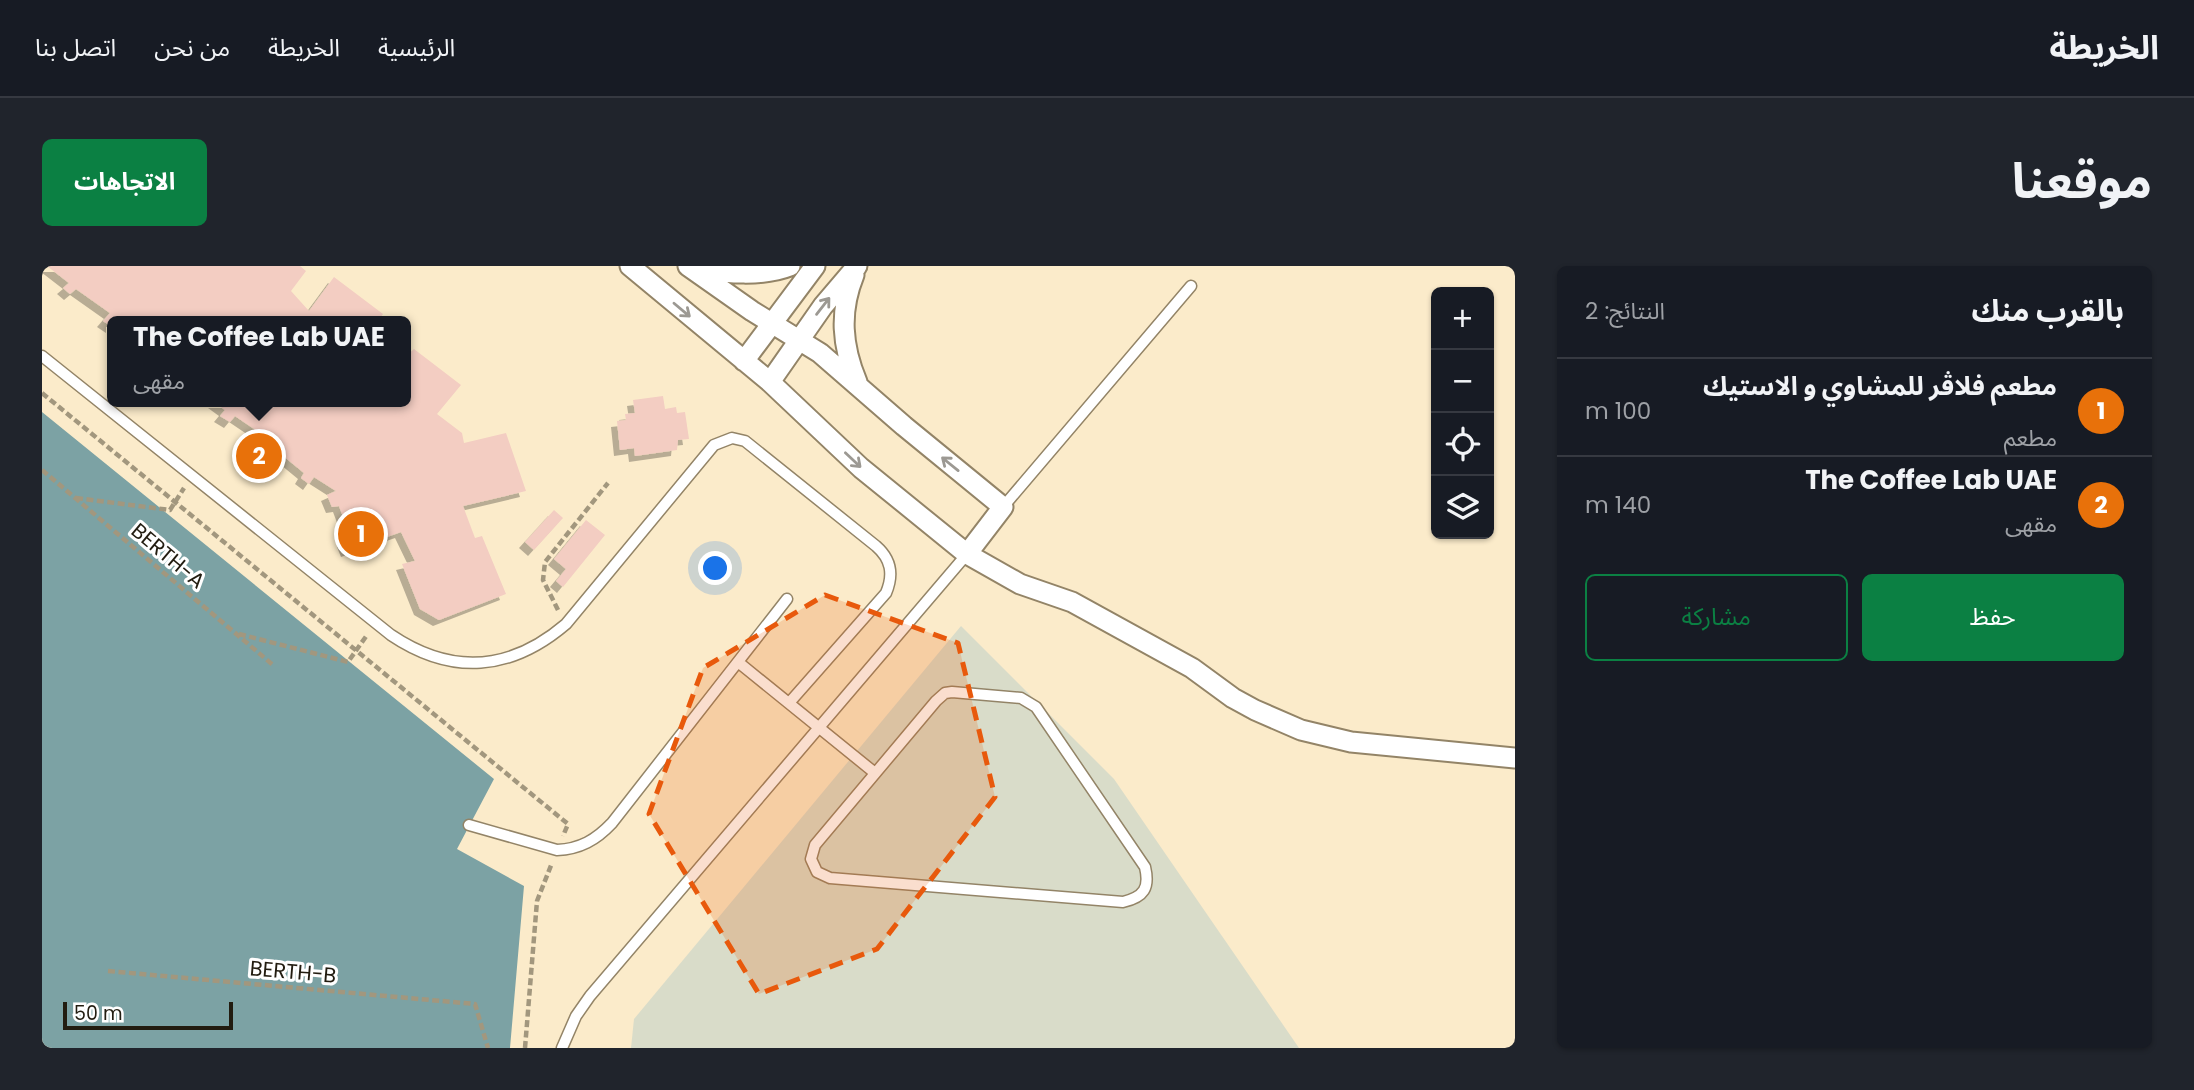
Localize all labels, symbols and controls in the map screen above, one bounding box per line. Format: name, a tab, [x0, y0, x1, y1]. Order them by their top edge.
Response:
text: الخريطة	[2049, 24, 2159, 71]
text: اتصل بنا	[35, 31, 116, 64]
text: من نحن	[154, 31, 230, 64]
text: الخريطة	[268, 31, 340, 64]
text: الرئيسية	[378, 31, 455, 64]
button: الاتجاهات	[42, 139, 207, 226]
text: موقعنا	[2012, 147, 2152, 215]
map controls	[1431, 287, 1494, 539]
button: +	[1431, 287, 1494, 350]
text: بالقرب منك	[1971, 289, 2124, 332]
text: النتائج: 2	[1585, 295, 1665, 327]
one-way arrow	[816, 298, 831, 316]
one-way arrow	[673, 301, 691, 317]
popup	[107, 316, 411, 407]
text: The Coffee Lab UAE	[133, 319, 385, 355]
button: −	[1431, 350, 1494, 413]
text: مقهى	[133, 365, 185, 397]
text: مطعم فلاڤر للمشاوي و الاستيك	[1703, 368, 2057, 404]
text: 100 m	[1585, 395, 1651, 427]
text: 1	[2097, 395, 2105, 427]
button: locate	[1431, 413, 1494, 476]
text: مطعم	[2004, 422, 2057, 454]
pin: 2	[236, 430, 282, 482]
one-way arrow	[844, 451, 861, 468]
one-way arrow	[942, 456, 960, 471]
text: The Coffee Lab UAE	[1805, 462, 2057, 498]
button: layers	[1431, 476, 1494, 539]
text: 140 m	[1585, 489, 1651, 521]
text: 2	[2094, 489, 2108, 521]
pin: 1	[338, 508, 384, 560]
text: مقهى	[2005, 508, 2057, 540]
street label: BERTH-A	[125, 516, 211, 595]
your location	[698, 551, 732, 585]
button: مشاركة	[1585, 574, 1848, 661]
button: حفظ	[1862, 574, 2124, 661]
street label: BERTH-B	[249, 953, 338, 990]
scale bar	[63, 999, 233, 1031]
text: 50 m	[74, 1000, 123, 1027]

